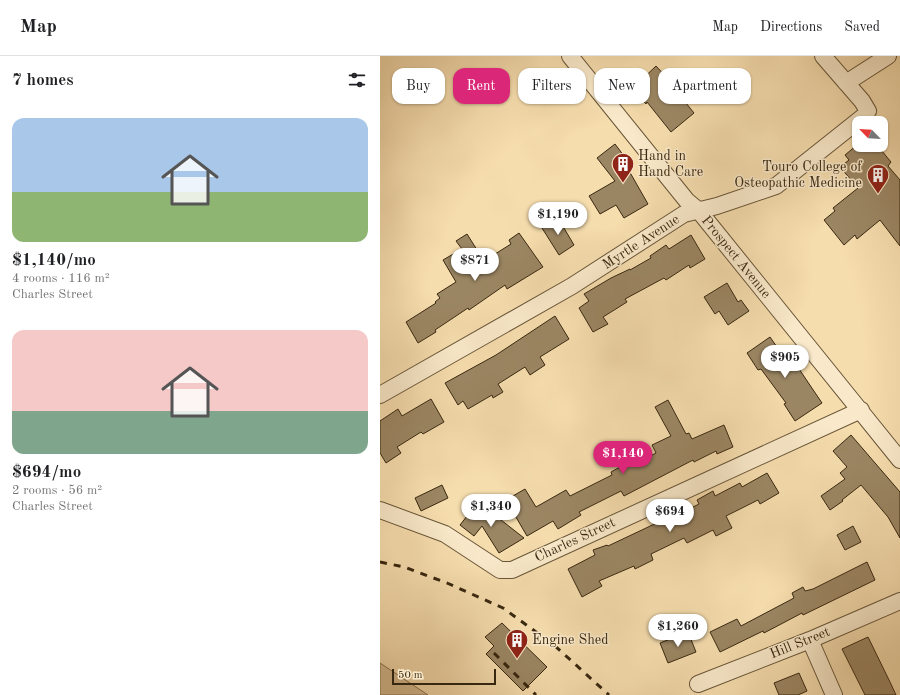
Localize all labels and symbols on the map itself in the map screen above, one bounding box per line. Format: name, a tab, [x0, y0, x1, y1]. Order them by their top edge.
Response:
north arrow	[852, 116, 888, 152]
place label: Hand in Hand Care	[638, 149, 703, 179]
building icon: Hand in Hand Care	[610, 151, 636, 184]
place label: Touro College of Osteopathic Medicine	[734, 160, 863, 190]
building icon: Touro College of Osteopathic Medicine	[865, 162, 891, 195]
pin: $1,190	[525, 202, 591, 236]
street label: Myrtle Avenue	[600, 212, 682, 272]
street label: Prospect Avenue	[699, 213, 773, 301]
pin: $871	[451, 248, 499, 282]
pin: $905	[761, 345, 809, 379]
pin: $1,140	[590, 441, 656, 475]
pin: $1,340	[458, 494, 524, 528]
pin: $694	[646, 499, 694, 533]
street label: Charles Street	[533, 515, 617, 565]
pin: $1,260	[645, 614, 711, 648]
street label: Hill Street	[768, 625, 832, 661]
building icon: Engine Shed	[504, 627, 530, 660]
place label: Engine Shed	[532, 633, 609, 647]
scale bar	[392, 667, 496, 686]

